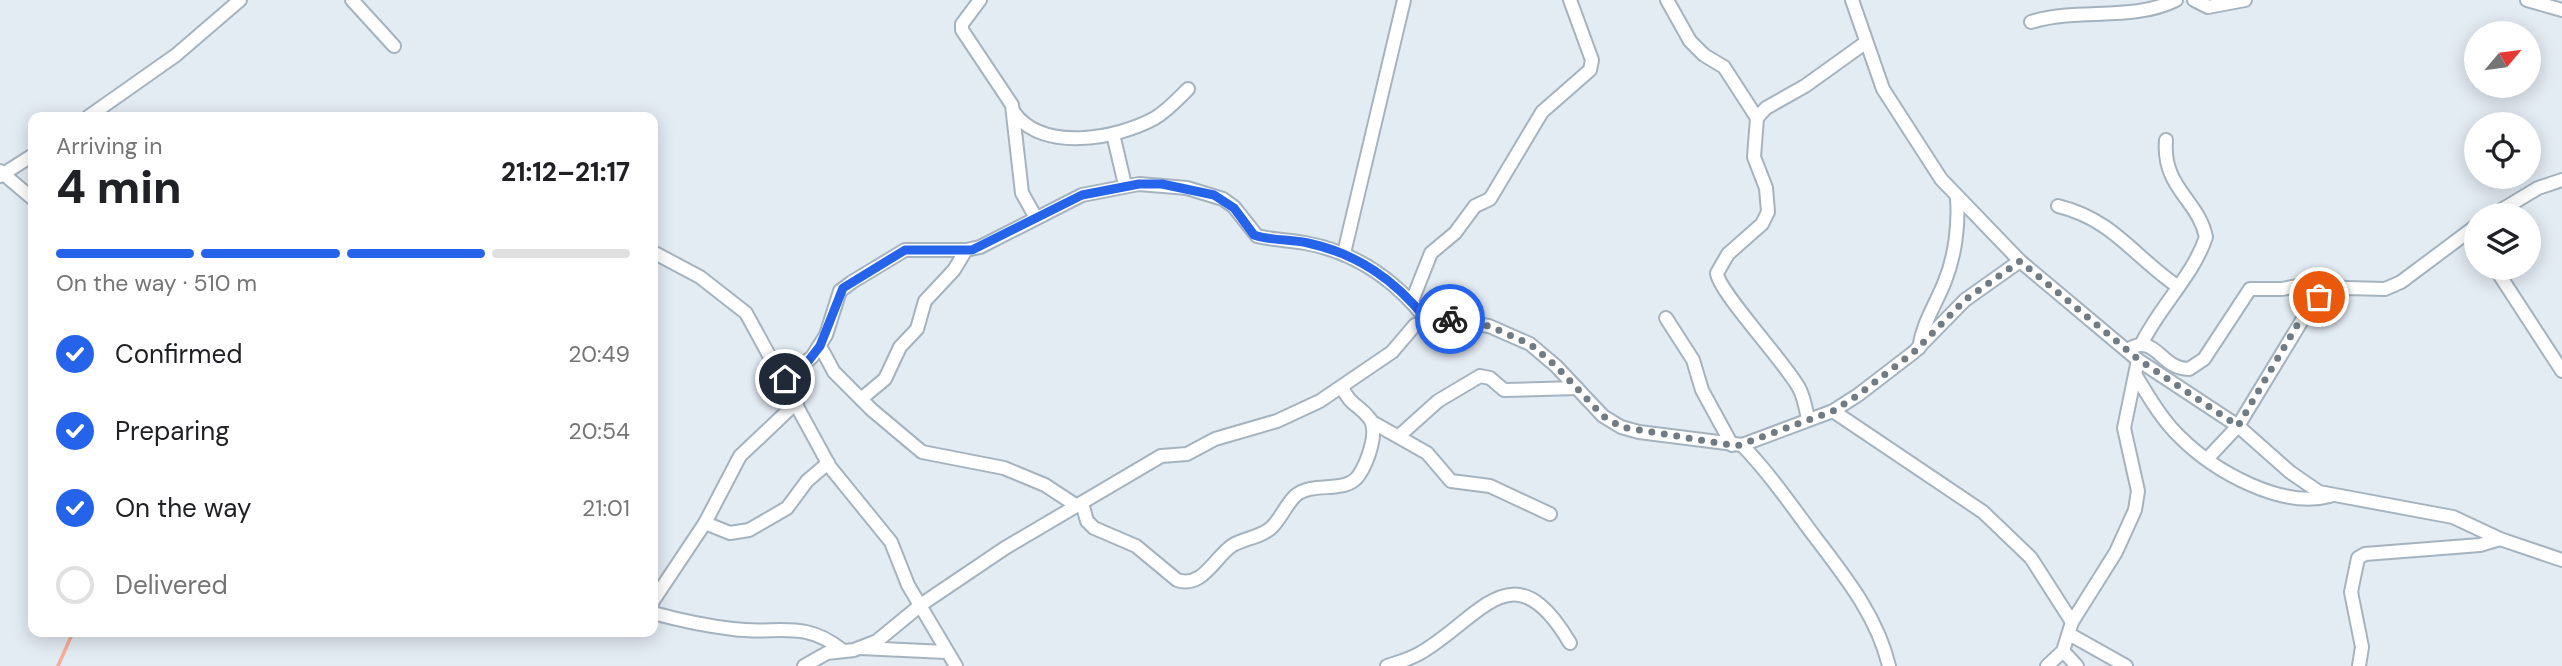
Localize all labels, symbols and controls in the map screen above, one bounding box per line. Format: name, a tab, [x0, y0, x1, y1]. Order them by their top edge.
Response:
north arrow	[2464, 21, 2541, 98]
map controls	[2464, 21, 2541, 280]
button: locate	[2464, 112, 2541, 189]
text: Arriving in	[56, 131, 162, 161]
text: 21:12–21:17	[501, 155, 630, 189]
text: 4 min	[56, 157, 182, 217]
button: layers	[2464, 203, 2541, 280]
pin	[2289, 267, 2349, 327]
text: On the way · 510 m	[56, 268, 257, 298]
icon: bag	[2300, 278, 2338, 316]
courier	[1415, 284, 1485, 354]
icon: bike	[1431, 300, 1469, 338]
icon: check	[56, 335, 94, 373]
text: Confirmed	[115, 337, 242, 371]
text: 20:49	[568, 339, 630, 369]
pin	[755, 349, 815, 409]
icon: home	[766, 360, 804, 398]
icon: check	[56, 412, 94, 450]
text: Preparing	[115, 414, 230, 448]
text: 20:54	[569, 416, 630, 446]
icon: check	[56, 489, 94, 527]
text: On the way	[115, 491, 251, 525]
text: 21:01	[582, 493, 630, 523]
text: Delivered	[115, 568, 228, 602]

